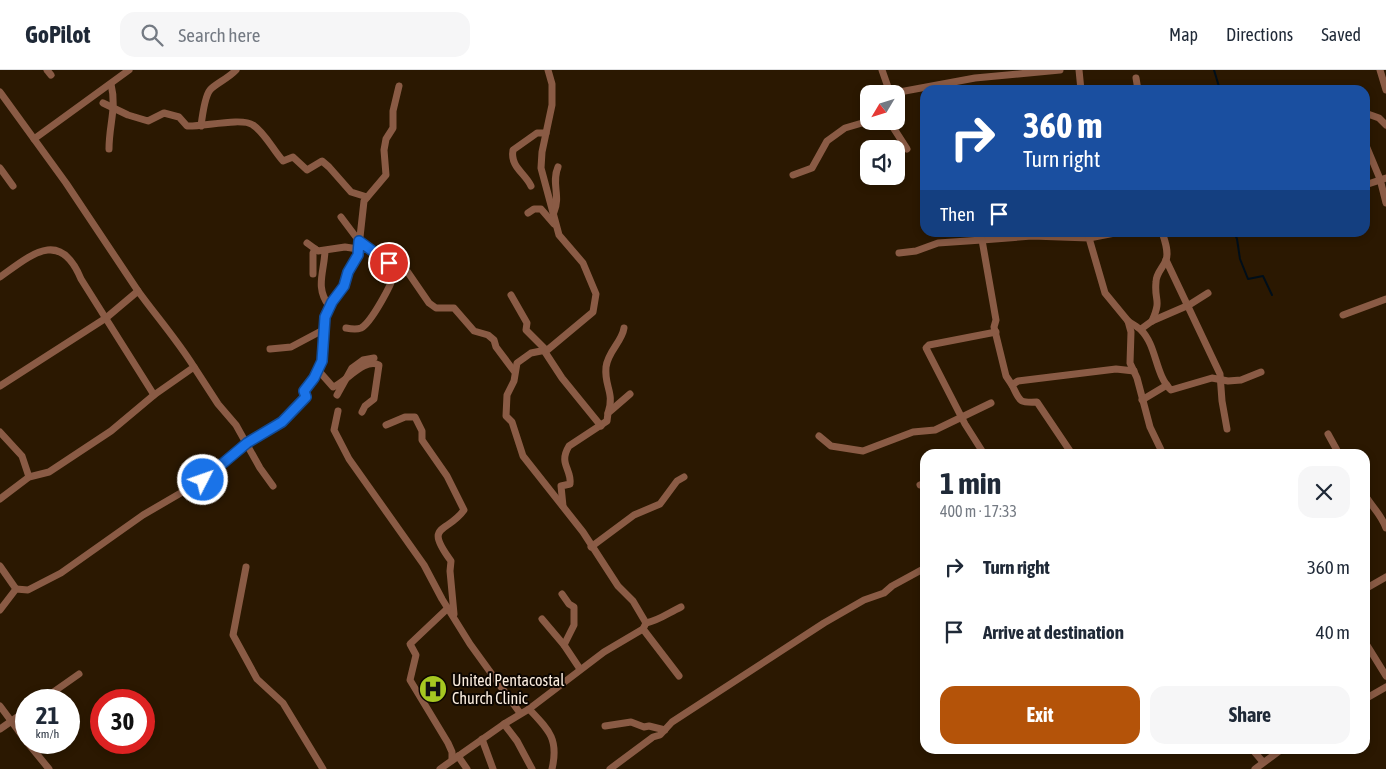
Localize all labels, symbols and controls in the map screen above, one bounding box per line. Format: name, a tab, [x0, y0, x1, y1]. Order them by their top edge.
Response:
search box	[120, 12, 470, 57]
text: GoPilot	[25, 21, 90, 48]
icon: search	[138, 21, 166, 49]
text: Search here	[178, 24, 260, 46]
text: Map	[1169, 24, 1198, 45]
text: Directions	[1226, 24, 1293, 45]
text: Saved	[1321, 24, 1361, 45]
north arrow	[860, 85, 905, 130]
map controls	[860, 85, 905, 185]
icon: right	[940, 105, 1005, 170]
text: 360 m	[1023, 105, 1102, 145]
button: sound	[860, 140, 905, 185]
text: Turn right	[1023, 146, 1100, 172]
icon: arrive	[985, 200, 1013, 228]
text: Then	[940, 203, 975, 225]
pin	[368, 242, 410, 284]
icon: arrive	[375, 249, 403, 277]
position arrow	[176, 453, 228, 505]
text: 1 min	[940, 466, 1001, 500]
button: close	[1298, 466, 1350, 518]
text: 400 m · 17:33	[940, 502, 1017, 520]
icon: right	[940, 553, 968, 581]
text: Turn right	[983, 556, 1050, 578]
text: 360 m	[1307, 556, 1350, 578]
icon: arrive	[940, 618, 968, 646]
text: Arrive at destination	[983, 621, 1124, 643]
text: 40 m	[1316, 621, 1350, 643]
place label: United Pentacostal Church Clinic	[452, 671, 565, 707]
hospital icon: United Pentacostal Church Clinic	[418, 674, 448, 704]
button: Exit	[940, 686, 1140, 744]
button: Share	[1150, 686, 1350, 744]
speed limit sign: 30	[90, 689, 155, 754]
text: 21	[36, 701, 59, 729]
text: km/h	[36, 727, 59, 741]

